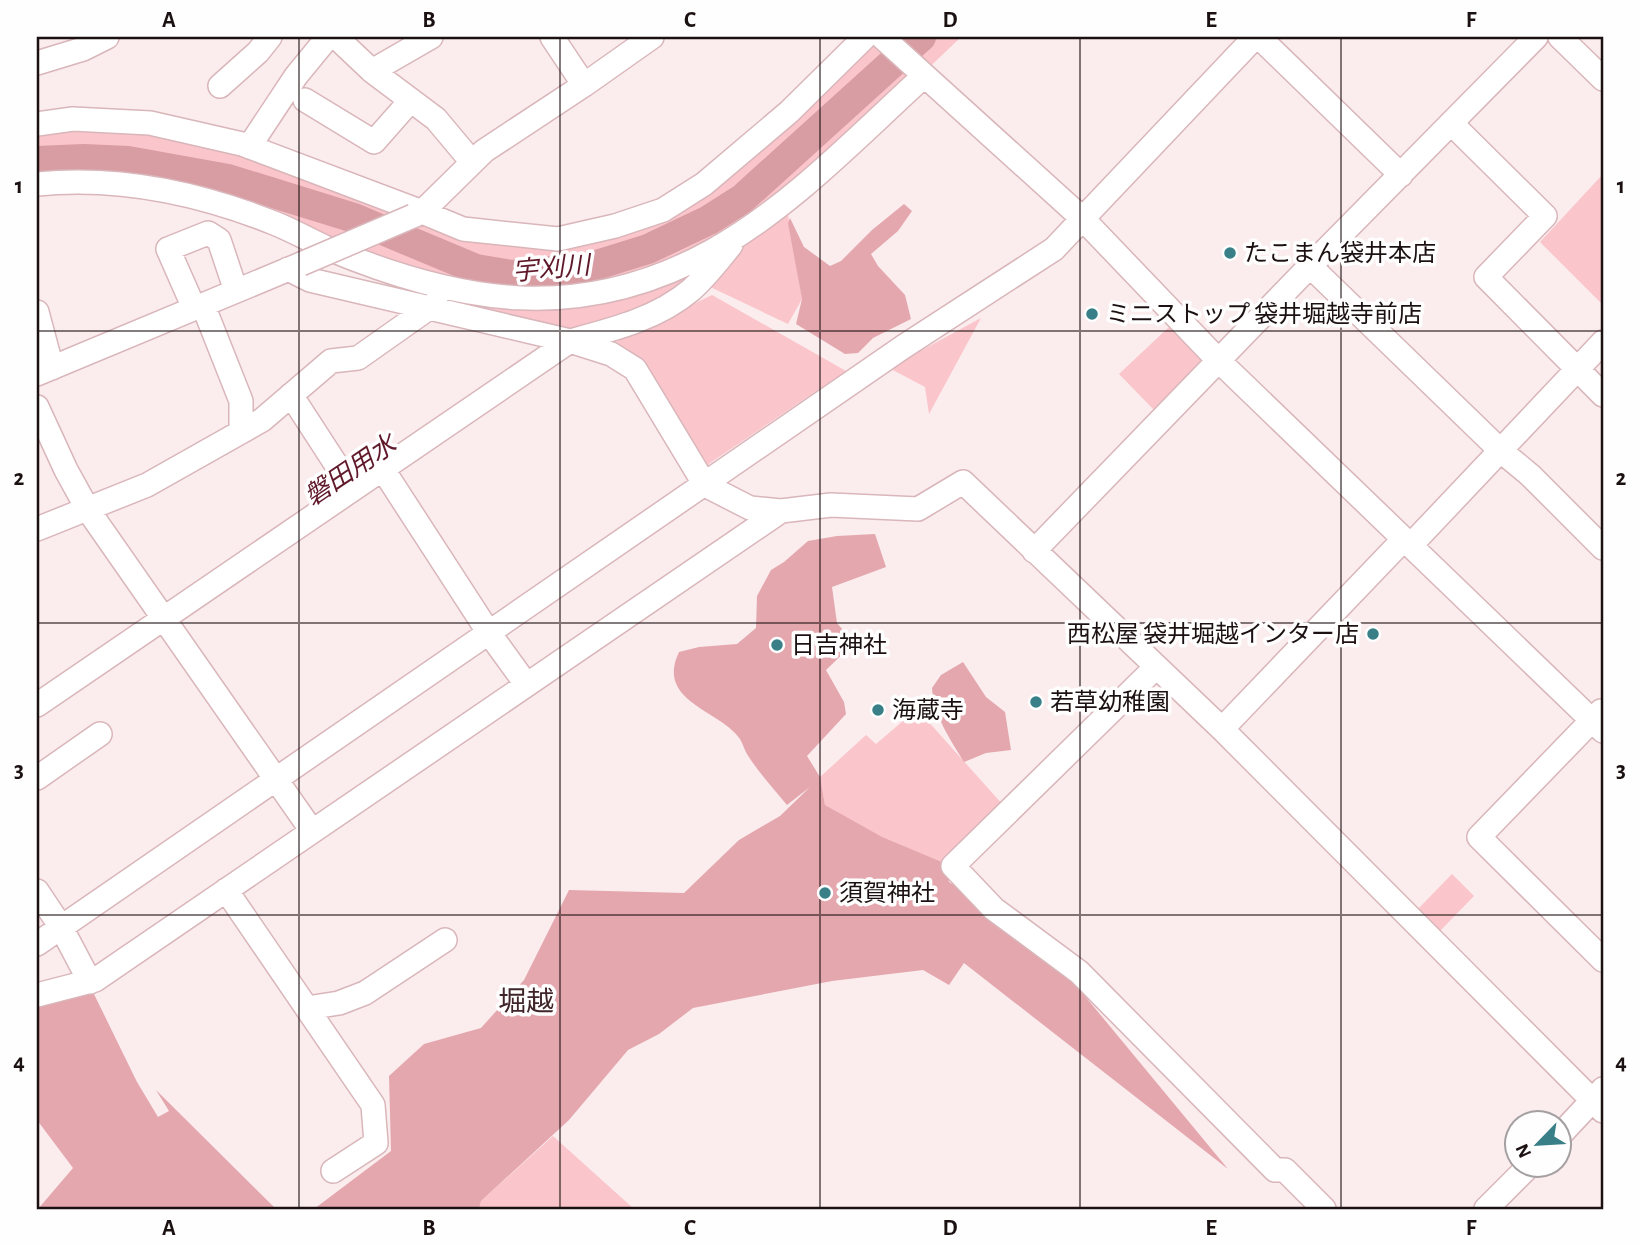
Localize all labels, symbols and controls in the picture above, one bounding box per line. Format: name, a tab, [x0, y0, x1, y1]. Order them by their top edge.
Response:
text: A	[162, 9, 176, 32]
text: B	[422, 9, 436, 32]
text: C	[684, 9, 696, 32]
text: D	[942, 9, 958, 32]
text: E	[1205, 9, 1217, 32]
text: F	[1466, 9, 1477, 32]
text: 1	[15, 175, 23, 198]
text: 1	[1617, 175, 1625, 198]
place label: たこまん袋井本店	[1244, 240, 1436, 266]
marker: たこまん袋井本店	[1222, 245, 1238, 261]
water label: 宇刈川	[511, 251, 594, 285]
place label: ミニストップ 袋井堀越寺前店	[1106, 301, 1422, 327]
marker: ミニストップ 袋井堀越寺前店	[1084, 306, 1100, 322]
water label: 磐田用水	[300, 428, 403, 511]
text: 2	[14, 467, 25, 490]
text: 2	[1616, 467, 1627, 490]
place label: 西松屋 袋井堀越インター店	[1067, 621, 1359, 647]
marker: 西松屋 袋井堀越インター店	[1365, 626, 1381, 642]
place label: 日吉神社	[791, 632, 887, 658]
marker: 日吉神社	[769, 637, 785, 653]
place label: 若草幼稚園	[1050, 689, 1170, 715]
marker: 若草幼稚園	[1028, 694, 1044, 710]
place label: 海蔵寺	[892, 697, 964, 723]
marker: 海蔵寺	[870, 702, 886, 718]
text: 3	[14, 759, 24, 782]
text: 3	[1616, 759, 1626, 782]
place label: 須賀神社	[839, 880, 935, 906]
marker: 須賀神社	[817, 885, 833, 901]
district label: 堀越	[498, 987, 554, 1017]
text: 4	[13, 1051, 25, 1074]
text: 4	[1615, 1051, 1627, 1074]
north arrow	[1504, 1110, 1574, 1180]
text: N	[1513, 1141, 1535, 1161]
text: A	[162, 1217, 176, 1240]
text: B	[422, 1217, 436, 1240]
text: C	[684, 1217, 696, 1240]
text: D	[942, 1217, 958, 1240]
text: E	[1205, 1217, 1217, 1240]
text: F	[1466, 1217, 1477, 1240]

